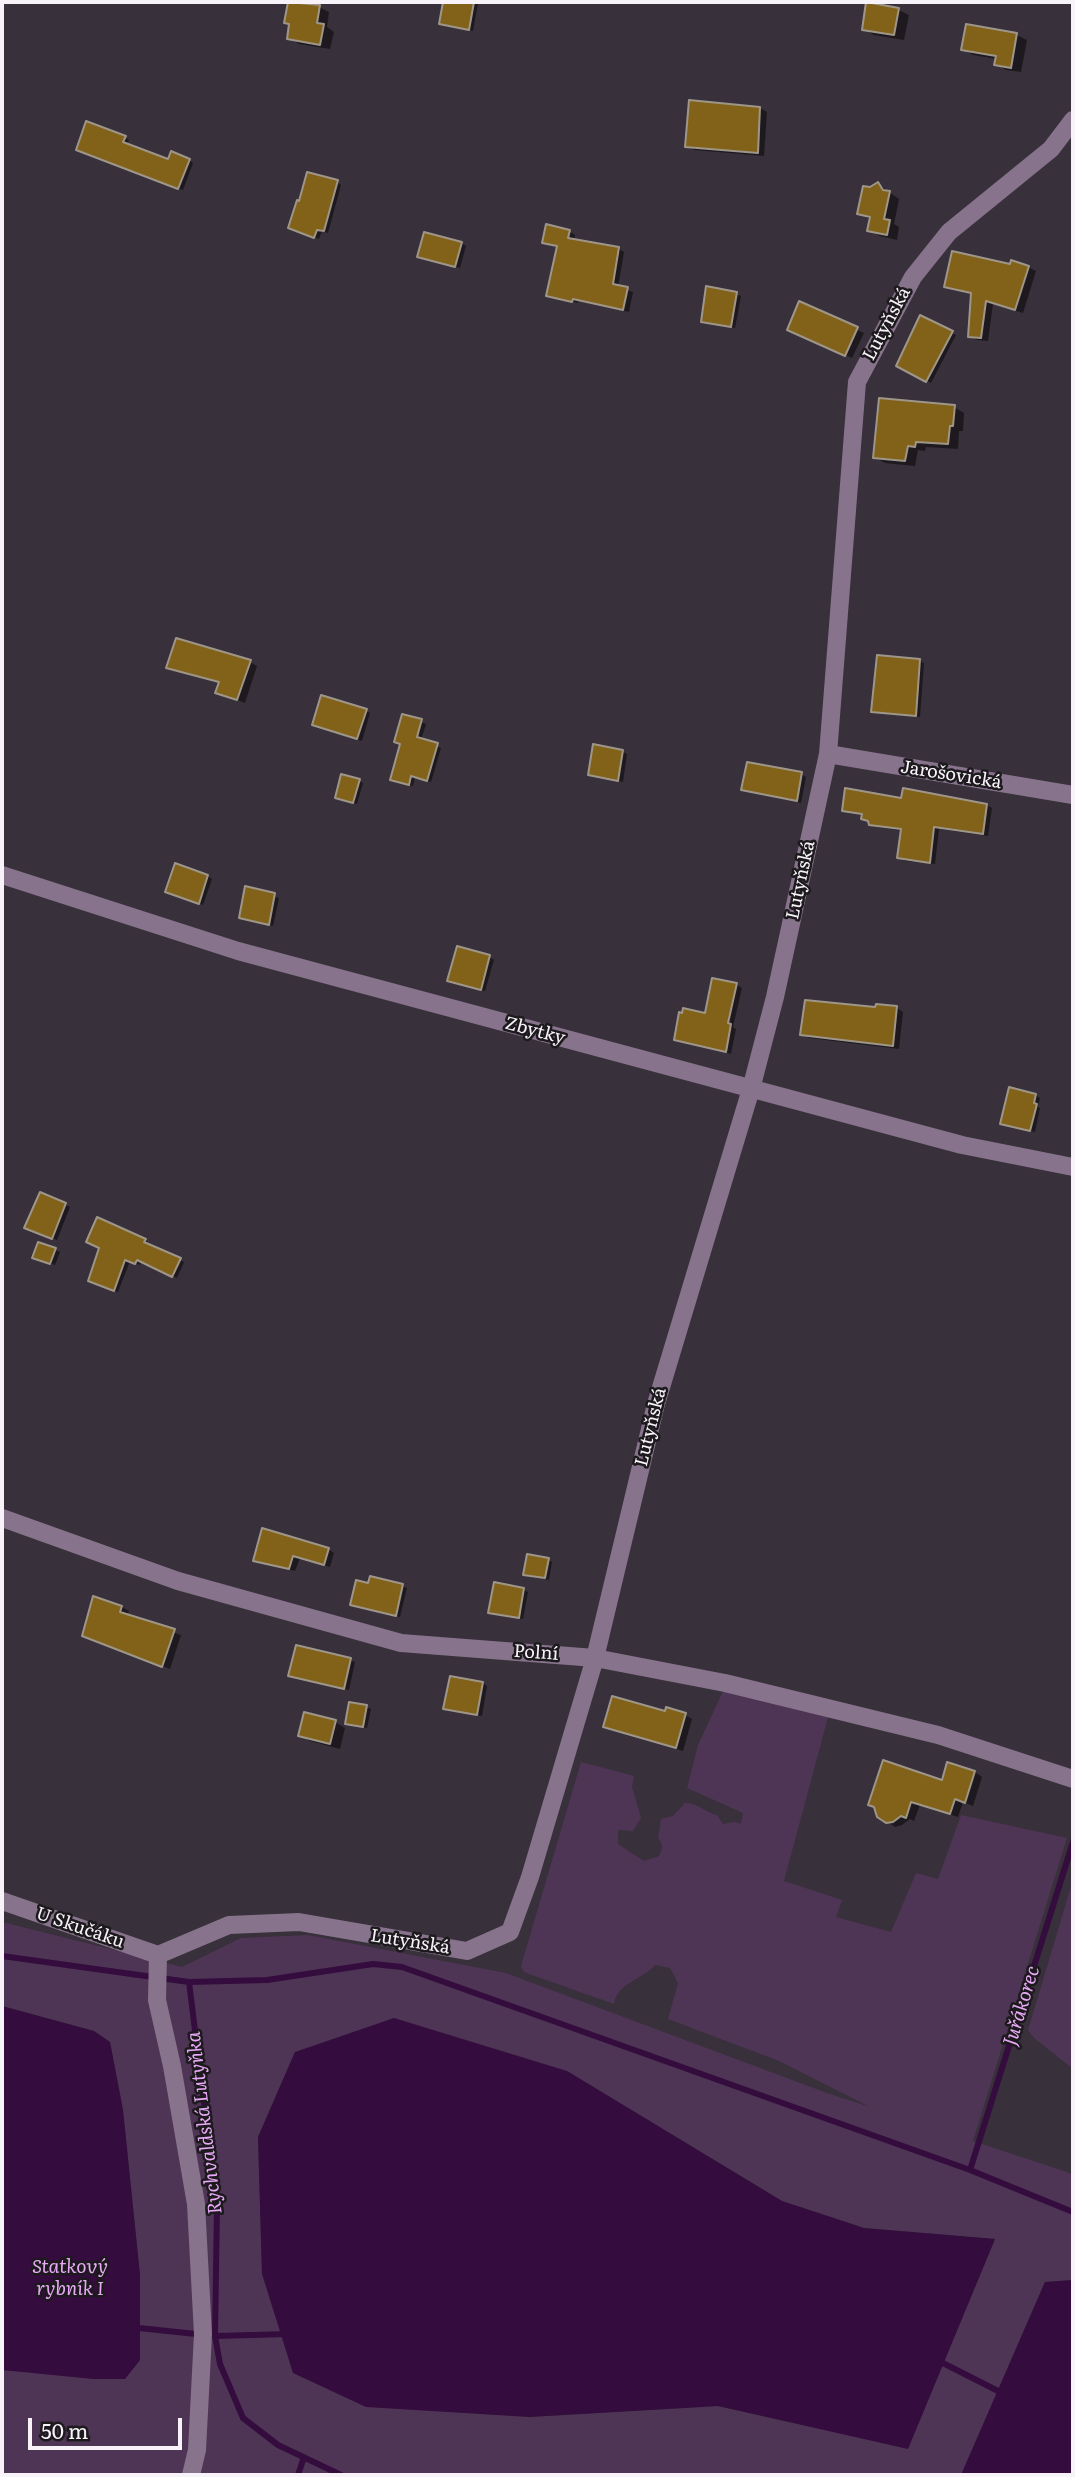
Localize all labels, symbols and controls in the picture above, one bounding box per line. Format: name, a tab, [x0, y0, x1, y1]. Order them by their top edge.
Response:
street label: Lutyňská	[859, 284, 915, 364]
street label: Jarošovická	[899, 756, 1003, 794]
street label: Lutyňská	[782, 839, 820, 921]
street label: Zbytky	[503, 1013, 567, 1049]
street label: Lutyňská	[631, 1386, 671, 1468]
street label: Polní	[513, 1641, 559, 1665]
street label: U Skučáku	[33, 1903, 127, 1953]
street label: Lutyňská	[369, 1925, 451, 1959]
water label: Juřákorec	[999, 1963, 1045, 2049]
water label: Rychvaldská Lutyňka	[182, 2030, 228, 2216]
water label: Statkový rybník I	[32, 2256, 108, 2300]
scale bar	[32, 2404, 186, 2448]
text: 50 m	[41, 2414, 88, 2445]

